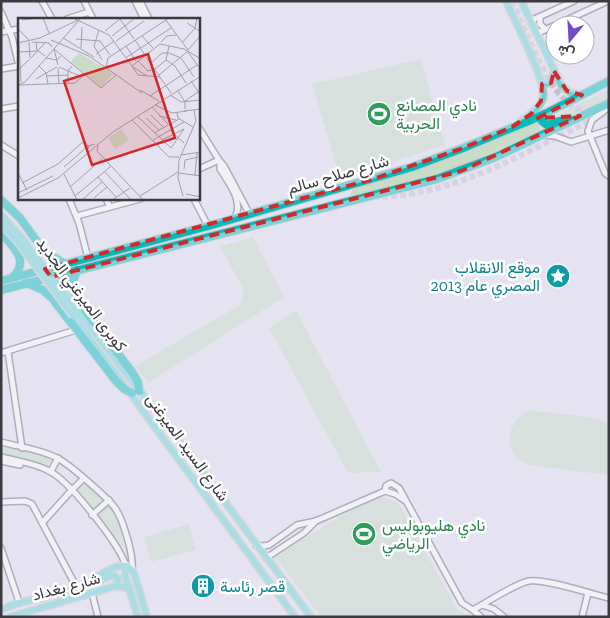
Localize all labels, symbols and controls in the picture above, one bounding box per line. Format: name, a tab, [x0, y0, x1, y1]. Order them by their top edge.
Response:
north arrow	[545, 15, 595, 65]
inset map	[18, 18, 200, 200]
text: ش	[555, 41, 577, 63]
place label: نادي المصانع الحربية	[396, 96, 477, 134]
sports icon: نادي المصانع الحربية	[366, 101, 392, 127]
street label: شارع صلاح سالم	[285, 151, 392, 200]
street label: كوبرى الميرغني الجديد	[29, 234, 131, 357]
place label: موقع الانقلاب المصري عام 2013	[431, 258, 540, 299]
place icon: موقع الانقلاب المصري عام 2013	[545, 263, 571, 289]
street label: شارع السيد الميرغنى	[141, 390, 233, 506]
place label: نادي هليوبوليس الرياضي	[382, 516, 485, 557]
sports icon: نادي هليوبوليس الرياضي	[351, 521, 377, 547]
street label: شارع بغداد	[30, 568, 103, 607]
building icon: قصر رئاسة	[190, 573, 216, 599]
place label: قصر رئاسة	[220, 577, 285, 597]

